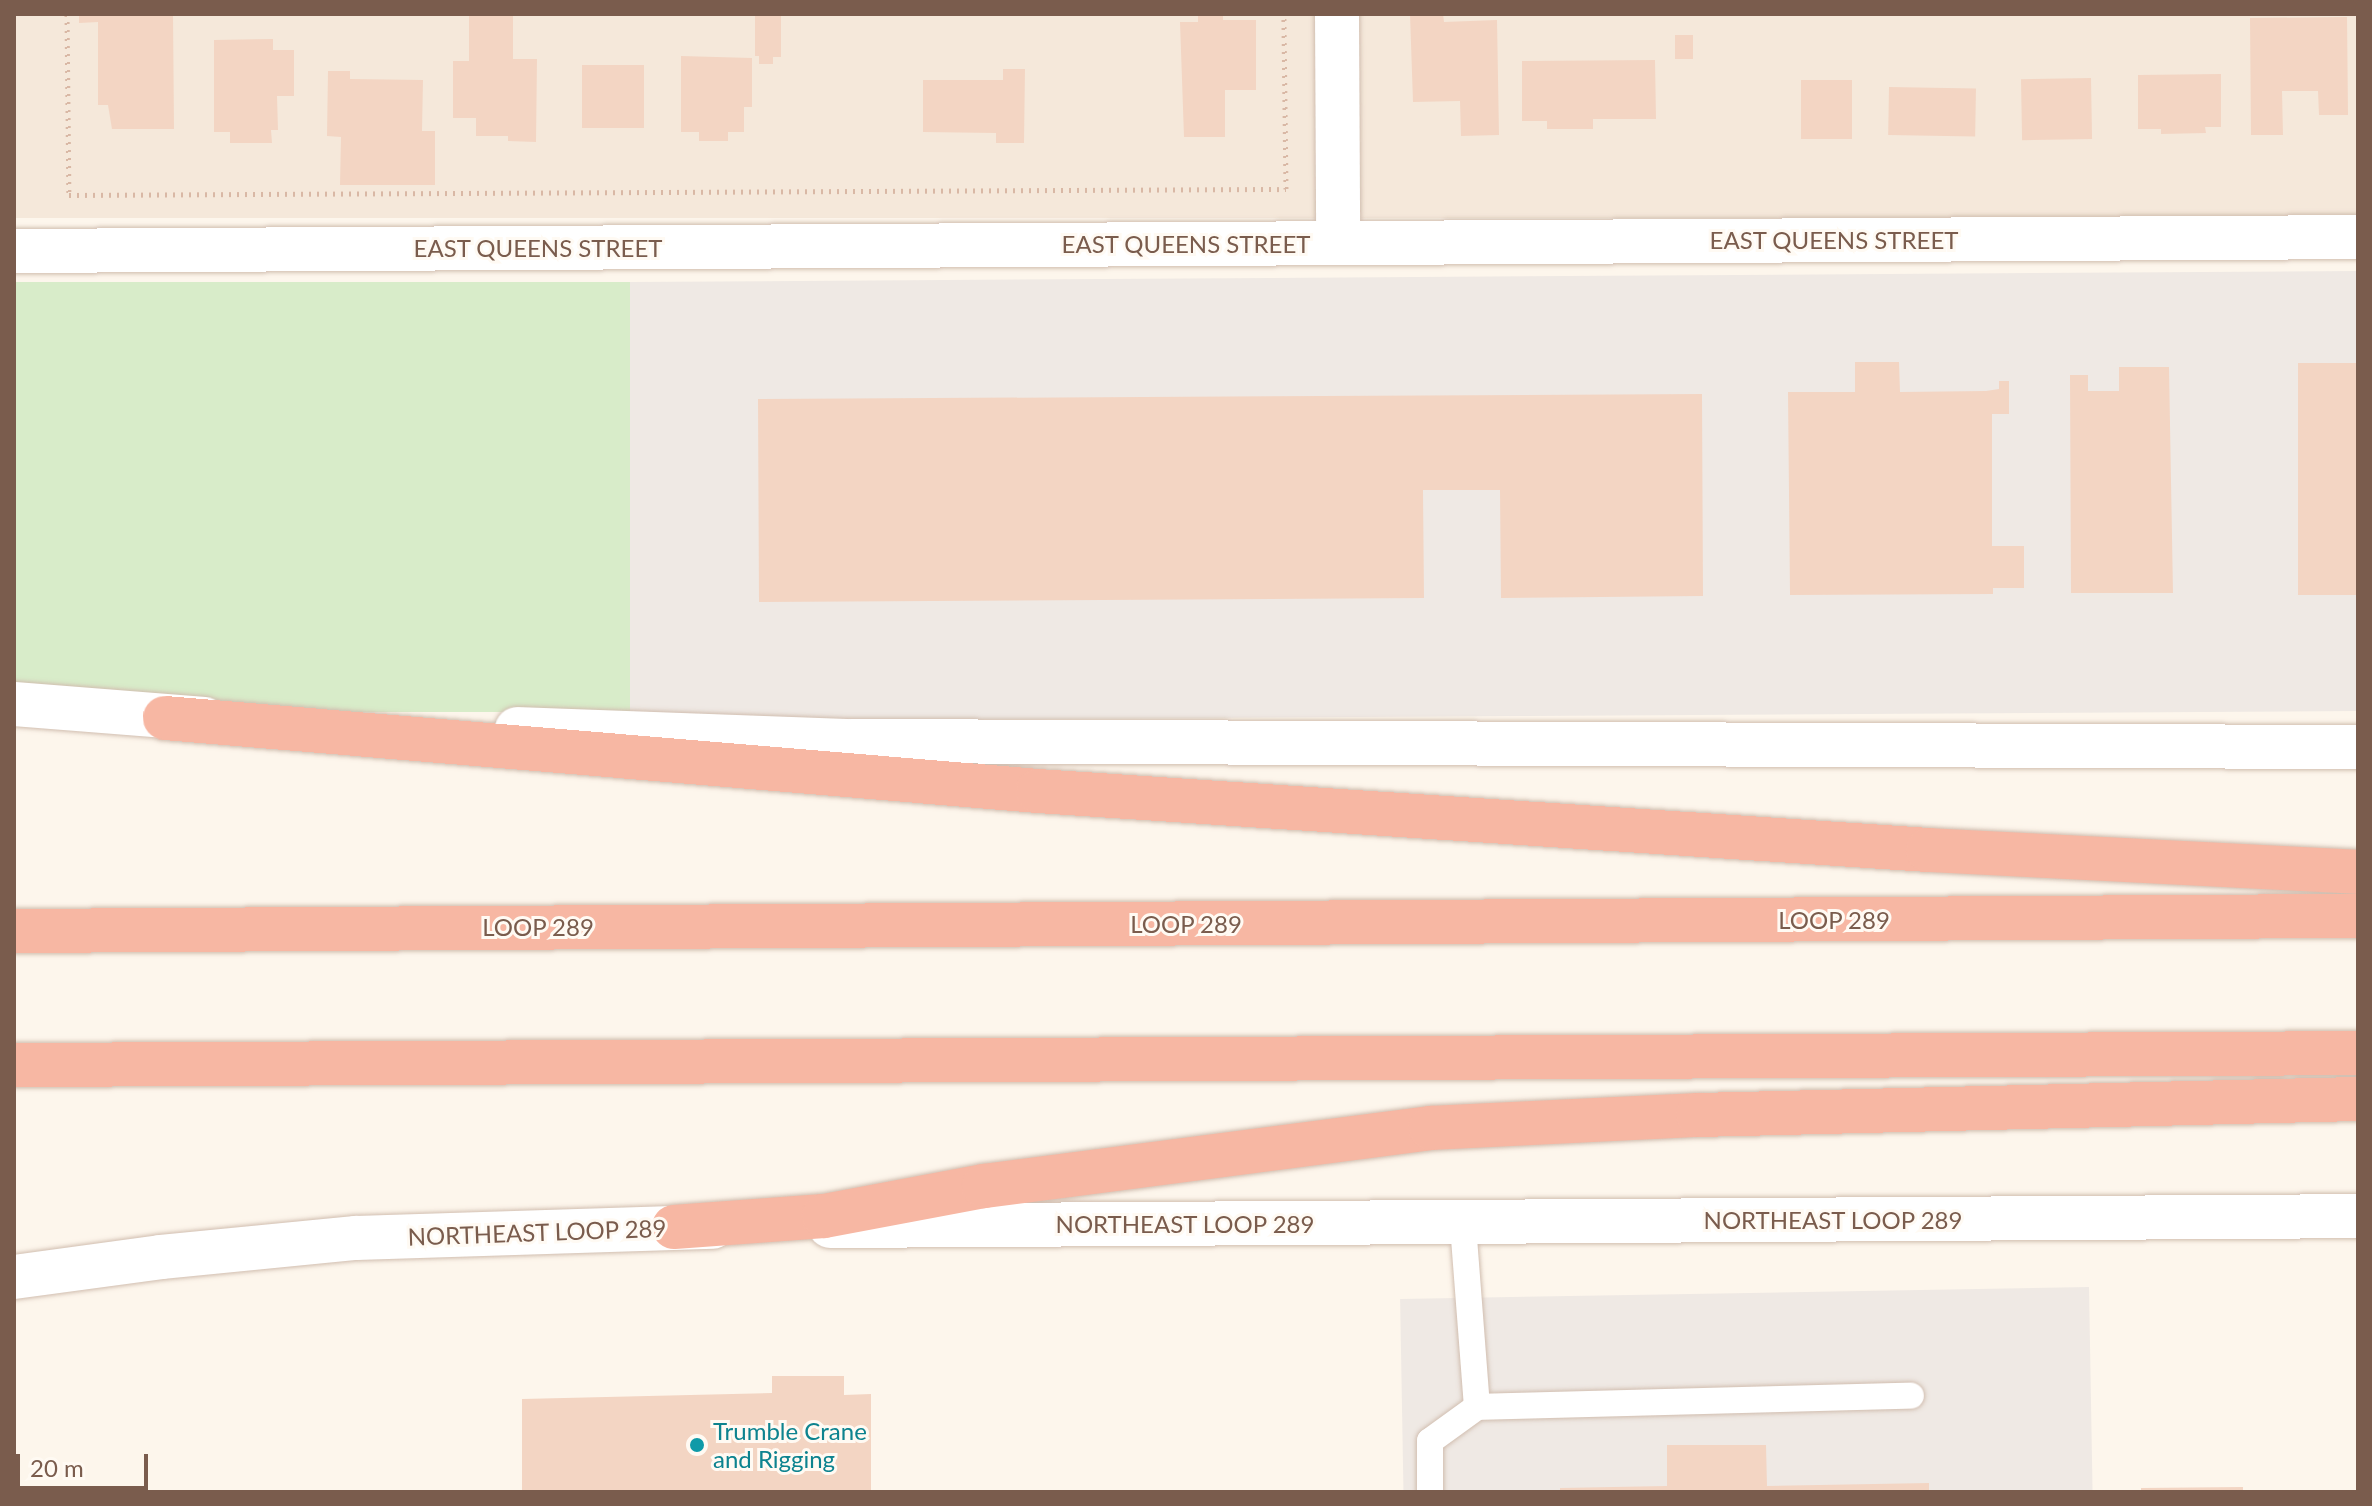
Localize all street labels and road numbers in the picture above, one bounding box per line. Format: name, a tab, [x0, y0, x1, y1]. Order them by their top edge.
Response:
street label: EAST QUEENS STREET	[1709, 226, 1959, 254]
street label: EAST QUEENS STREET	[1061, 230, 1311, 258]
street label: EAST QUEENS STREET	[413, 234, 663, 262]
street label: LOOP 289	[1778, 906, 1890, 934]
street label: LOOP 289	[1130, 910, 1242, 938]
street label: LOOP 289	[482, 913, 594, 941]
street label: NORTHEAST LOOP 289	[1703, 1206, 1963, 1234]
street label: NORTHEAST LOOP 289	[1055, 1210, 1315, 1238]
street label: NORTHEAST LOOP 289	[406, 1213, 668, 1251]

